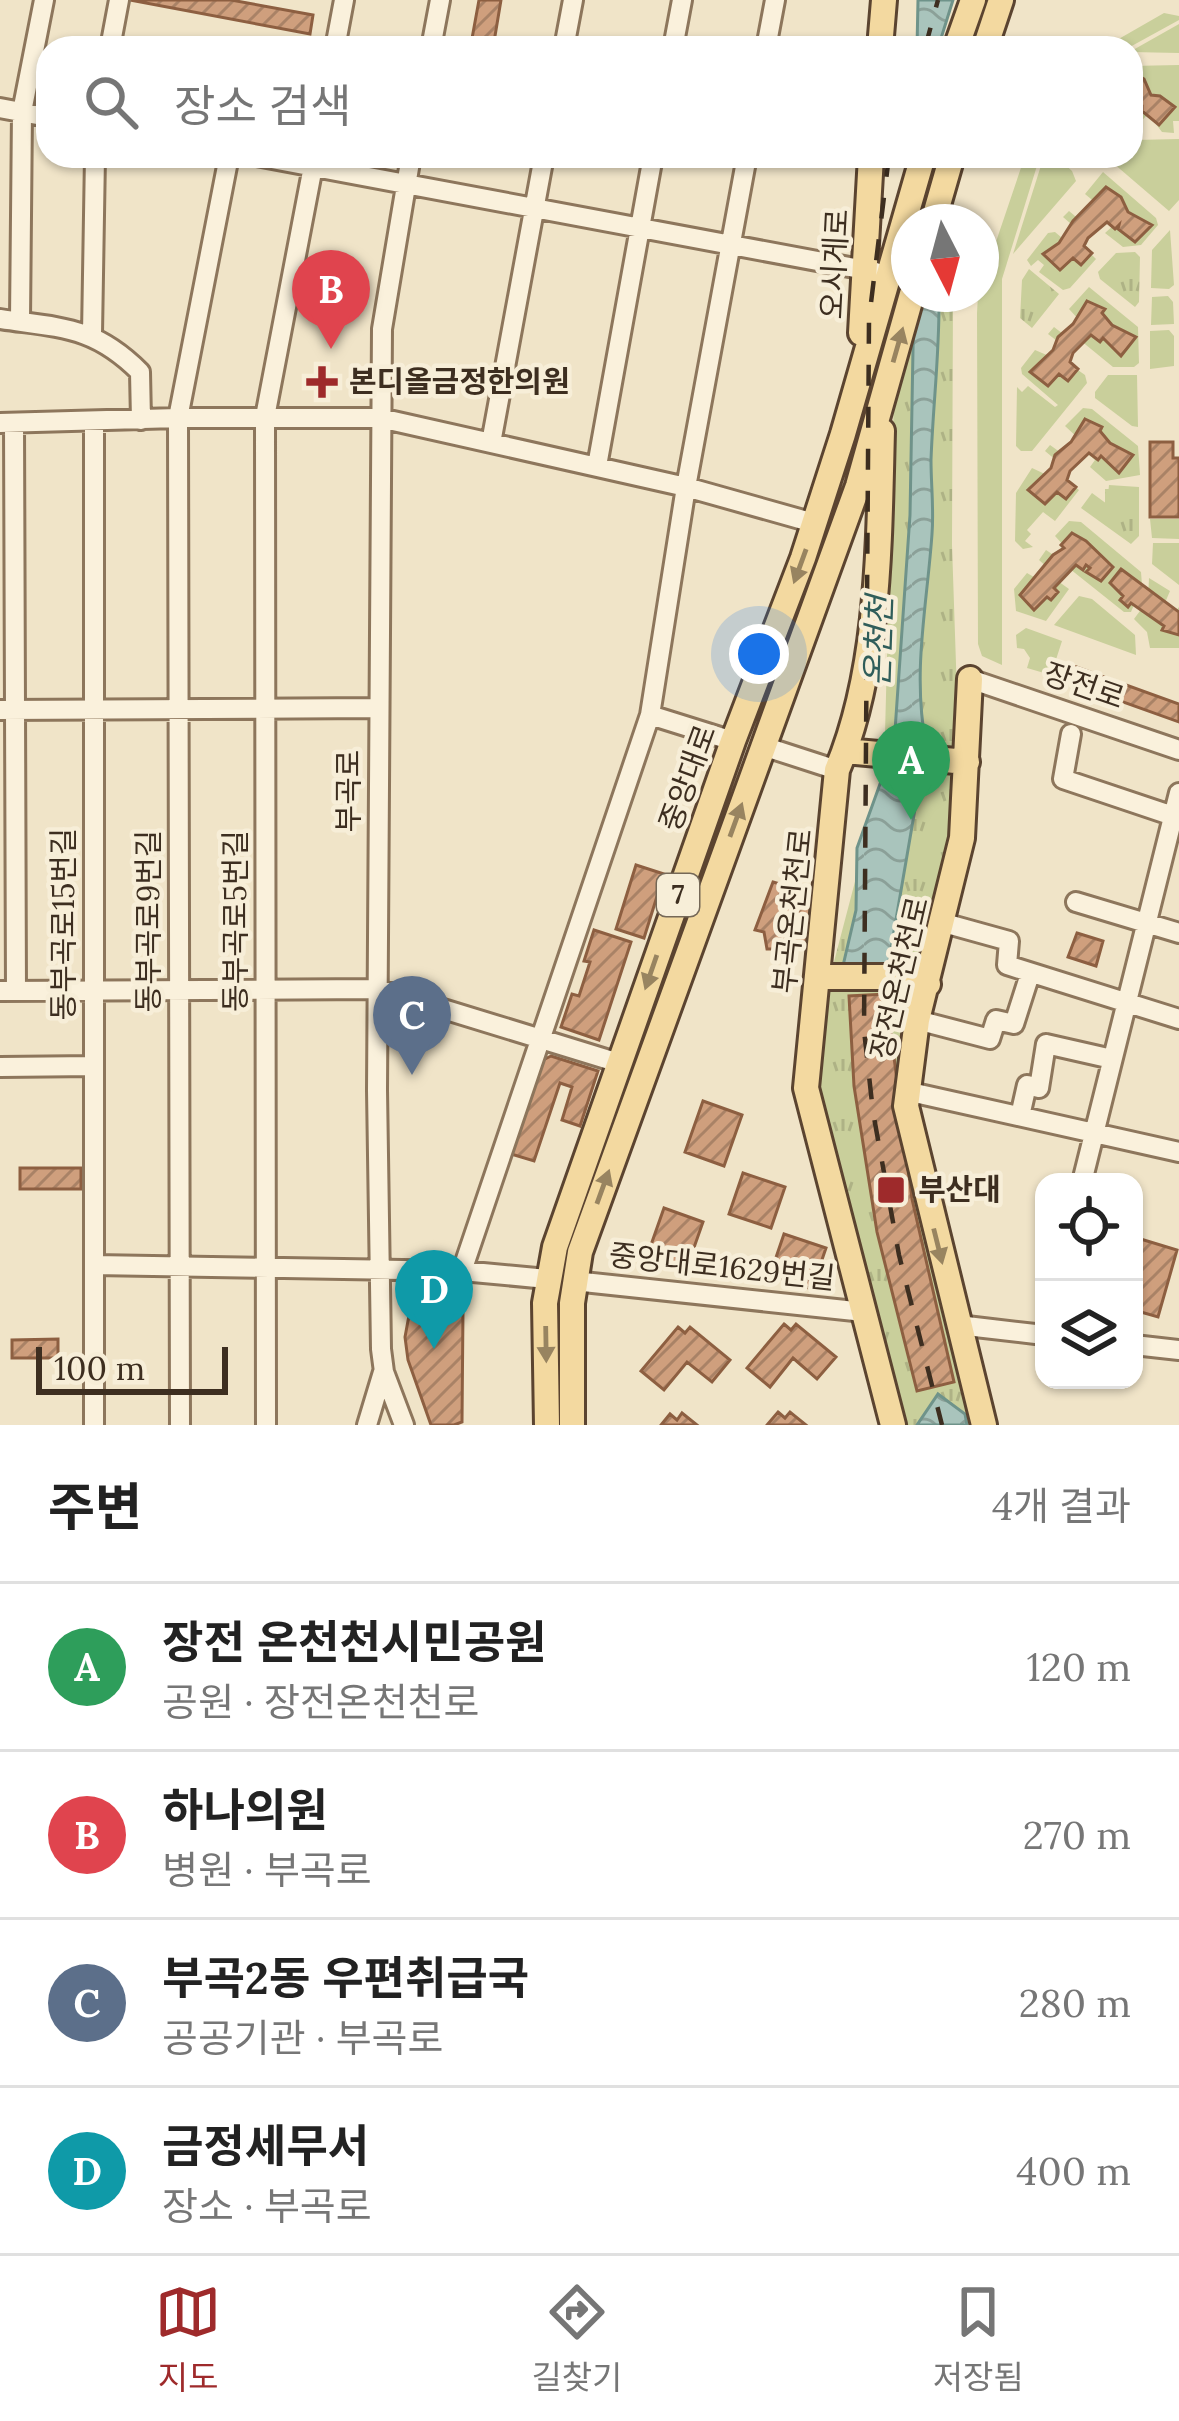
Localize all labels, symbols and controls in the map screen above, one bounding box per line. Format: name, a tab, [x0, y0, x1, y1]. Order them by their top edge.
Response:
search box	[36, 36, 1143, 168]
icon: search	[78, 69, 144, 135]
text: 장소 검색	[174, 77, 351, 134]
north arrow	[891, 204, 999, 312]
street label: 오시게로	[812, 208, 856, 320]
pin: B	[292, 250, 370, 349]
one-way arrow	[889, 326, 908, 363]
place label: 본디올금정한의원	[349, 362, 570, 400]
marker: 본디올금정한의원	[306, 366, 338, 398]
one-way arrow	[789, 548, 808, 584]
water label: 온천천	[855, 591, 901, 687]
your location	[729, 624, 789, 684]
street label: 장전로	[1039, 654, 1130, 716]
street label: 중앙대로	[650, 719, 724, 836]
pin: A	[872, 721, 950, 820]
street label: 부곡로	[329, 750, 367, 832]
one-way arrow	[728, 802, 746, 838]
street label: 부곡온천천로	[764, 827, 820, 995]
street label: 동부곡로15번길	[44, 828, 82, 1020]
street label: 동부곡로9번길	[129, 830, 167, 1012]
street label: 동부곡로5번길	[216, 830, 254, 1012]
road number: 7	[657, 874, 699, 916]
street label: 장전온천천로	[862, 893, 936, 1063]
one-way arrow	[641, 954, 659, 990]
pin: C	[373, 976, 451, 1075]
one-way arrow	[595, 1169, 613, 1205]
place label: 부산대	[918, 1170, 1001, 1208]
map controls	[1035, 1173, 1143, 1389]
button: locate	[1035, 1173, 1143, 1281]
marker: 부산대	[875, 1174, 907, 1206]
one-way arrow	[929, 1228, 948, 1265]
street label: 중앙대로1629번길	[607, 1235, 837, 1297]
pin: D	[395, 1250, 473, 1349]
button: layers	[1035, 1281, 1143, 1389]
one-way arrow	[536, 1326, 555, 1364]
scale bar	[36, 1341, 228, 1394]
text: 100 m	[54, 1347, 145, 1389]
text: 주변	[48, 1474, 142, 1539]
text: 4개 결과	[992, 1481, 1131, 1531]
text: 장전 온천천시민공원	[162, 1613, 546, 1670]
text: A	[74, 1642, 100, 1692]
text: 120 m	[1027, 1642, 1131, 1692]
text: 공원 · 장전온천천로	[162, 1677, 479, 1727]
text: 하나의원	[162, 1781, 328, 1838]
text: B	[74, 1810, 100, 1860]
text: 270 m	[1023, 1810, 1131, 1860]
text: 병원 · 부곡로	[162, 1845, 372, 1895]
text: 부곡2동 우편취급국	[162, 1949, 529, 2006]
text: C	[74, 1978, 100, 2028]
text: 280 m	[1019, 1978, 1131, 2028]
text: 공공기관 · 부곡로	[162, 2013, 443, 2063]
text: 금정세무서	[162, 2117, 369, 2174]
text: D	[72, 2146, 102, 2196]
text: 400 m	[1016, 2146, 1131, 2196]
text: 장소 · 부곡로	[162, 2181, 372, 2231]
tab: 지도	[155, 2279, 221, 2399]
tab: 길찾기	[531, 2279, 622, 2399]
tab: 저장됨	[933, 2279, 1024, 2399]

